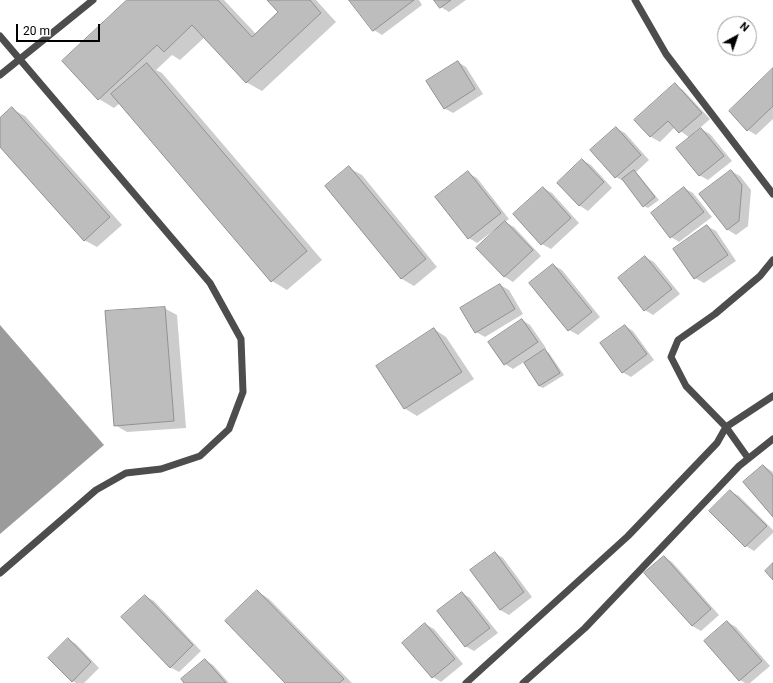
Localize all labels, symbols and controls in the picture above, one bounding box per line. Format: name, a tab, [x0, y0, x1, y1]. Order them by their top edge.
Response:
scale bar	[18, 16, 102, 42]
north arrow	[717, 16, 757, 56]
text: N	[737, 20, 752, 35]
text: 20 m	[23, 24, 50, 38]

